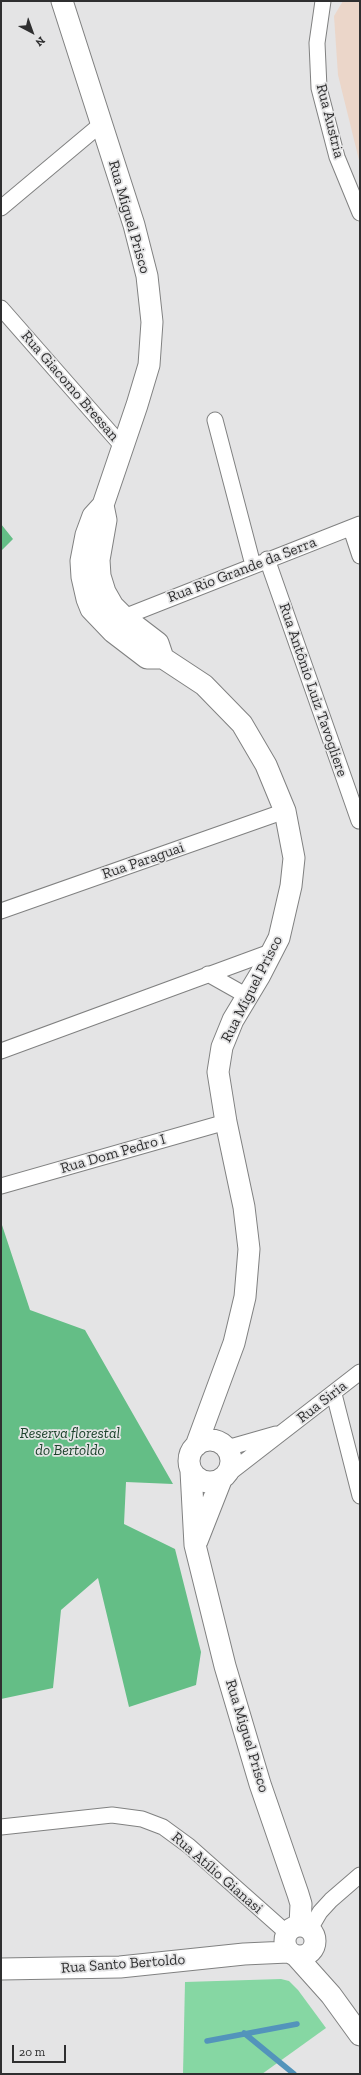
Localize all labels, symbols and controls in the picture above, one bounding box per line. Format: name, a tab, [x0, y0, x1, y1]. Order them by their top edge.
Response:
north arrow	[12, 12, 52, 52]
text: N	[33, 34, 48, 49]
street label: Rua Austria	[312, 82, 348, 160]
street label: Rua Miguel Prisco	[104, 158, 154, 276]
street label: Rua Giacomo Bressan	[17, 327, 123, 445]
street label: Rua Rio Grande da Serra	[165, 533, 319, 607]
street label: Rua Antônio Luiz Tavogliere	[275, 601, 351, 779]
street label: Rua Paraguai	[100, 839, 186, 883]
street label: Rua Miguel Prisco	[217, 933, 287, 1045]
street label: Rua Dom Pedro I	[58, 1130, 168, 1178]
street label: Rua Siria	[294, 1377, 350, 1427]
park label: Reserva florestal do Bertoldo	[20, 1425, 120, 1460]
street label: Rua Miguel Prisco	[221, 1677, 273, 1795]
street label: Rua Atílio Gianasi	[168, 1828, 266, 1918]
street label: Rua Santo Bertoldo	[60, 1951, 186, 1977]
scale bar	[14, 2037, 68, 2063]
text: 20 m	[19, 2045, 45, 2059]

